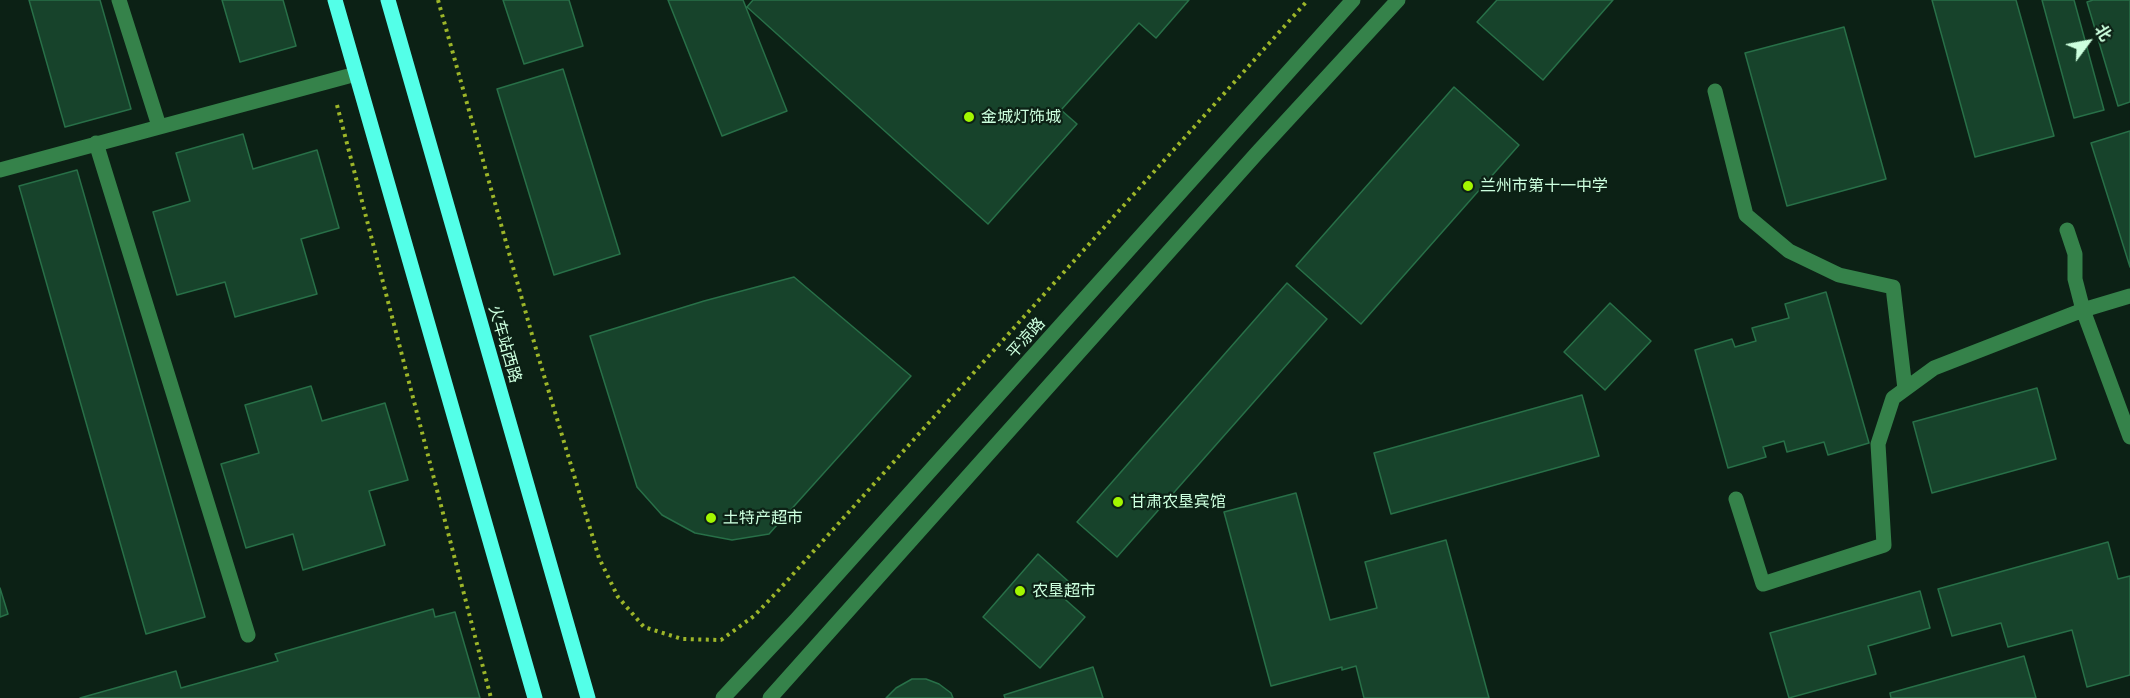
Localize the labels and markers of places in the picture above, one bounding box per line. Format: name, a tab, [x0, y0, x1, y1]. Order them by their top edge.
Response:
place label: 金城灯饰城	[981, 107, 1061, 127]
marker: 金城灯饰城	[962, 110, 976, 124]
place label: 兰州市第十一中学	[1480, 176, 1608, 196]
marker: 兰州市第十一中学	[1461, 179, 1475, 193]
place label: 甘肃农垦宾馆	[1130, 492, 1226, 512]
marker: 甘肃农垦宾馆	[1111, 495, 1125, 509]
place label: 土特产超市	[723, 508, 803, 528]
marker: 土特产超市	[704, 511, 718, 525]
place label: 农垦超市	[1032, 581, 1096, 601]
marker: 农垦超市	[1013, 584, 1027, 598]

